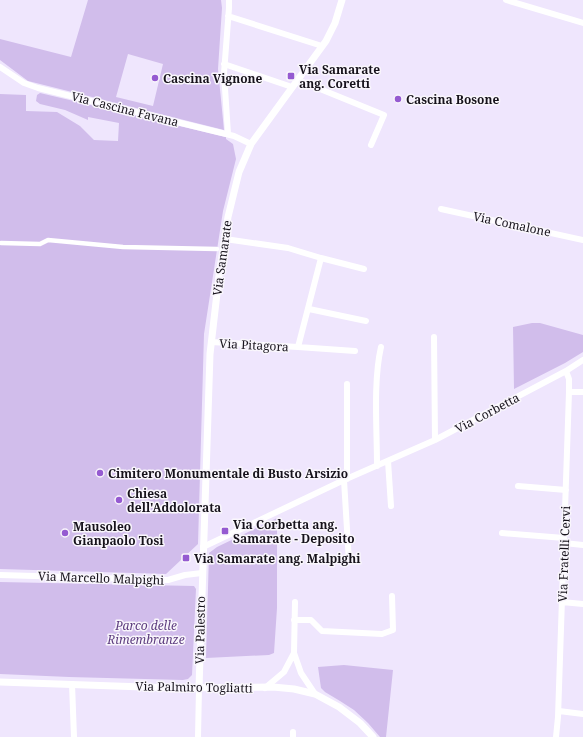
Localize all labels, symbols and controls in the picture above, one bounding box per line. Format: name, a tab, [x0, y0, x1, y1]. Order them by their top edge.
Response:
place label: Via Samarate ang. Coretti	[299, 61, 380, 92]
place label: Cascina Vignone	[163, 70, 263, 87]
marker: Via Samarate ang. Coretti	[286, 71, 296, 81]
marker: Cascina Vignone	[150, 73, 160, 83]
street label: Via Cascina Favana	[69, 87, 181, 131]
place label: Cascina Bosone	[406, 91, 499, 108]
marker: Cascina Bosone	[393, 94, 403, 104]
street label: Via Comalone	[472, 207, 552, 241]
street label: Via Samarate	[208, 219, 236, 297]
street label: Via Pitagora	[219, 335, 289, 355]
street label: Via Corbetta	[452, 389, 522, 437]
place label: Cimitero Monumentale di Busto Arsizio	[108, 465, 348, 482]
marker: Cimitero Monumentale di Busto Arsizio	[95, 468, 105, 478]
place label: Chiesa dell'Addolorata	[127, 485, 221, 516]
marker: Chiesa dell'Addolorata	[114, 495, 124, 505]
street label: Via Fratelli Cervi	[554, 505, 574, 602]
place label: Via Corbetta ang. Samarate - Deposito	[233, 516, 355, 547]
place label: Mausoleo Gianpaolo Tosi	[73, 518, 164, 549]
marker: Via Corbetta ang. Samarate - Deposito	[220, 526, 230, 536]
marker: Mausoleo Gianpaolo Tosi	[60, 528, 70, 538]
place label: Via Samarate ang. Malpighi	[194, 550, 361, 567]
marker: Via Samarate ang. Malpighi	[181, 553, 191, 563]
street label: Via Marcello Malpighi	[38, 567, 164, 589]
street label: Via Palestro	[191, 596, 209, 664]
park label: Parco delle Rimembranze	[106, 617, 185, 648]
street label: Via Palmiro Togliatti	[135, 677, 253, 697]

